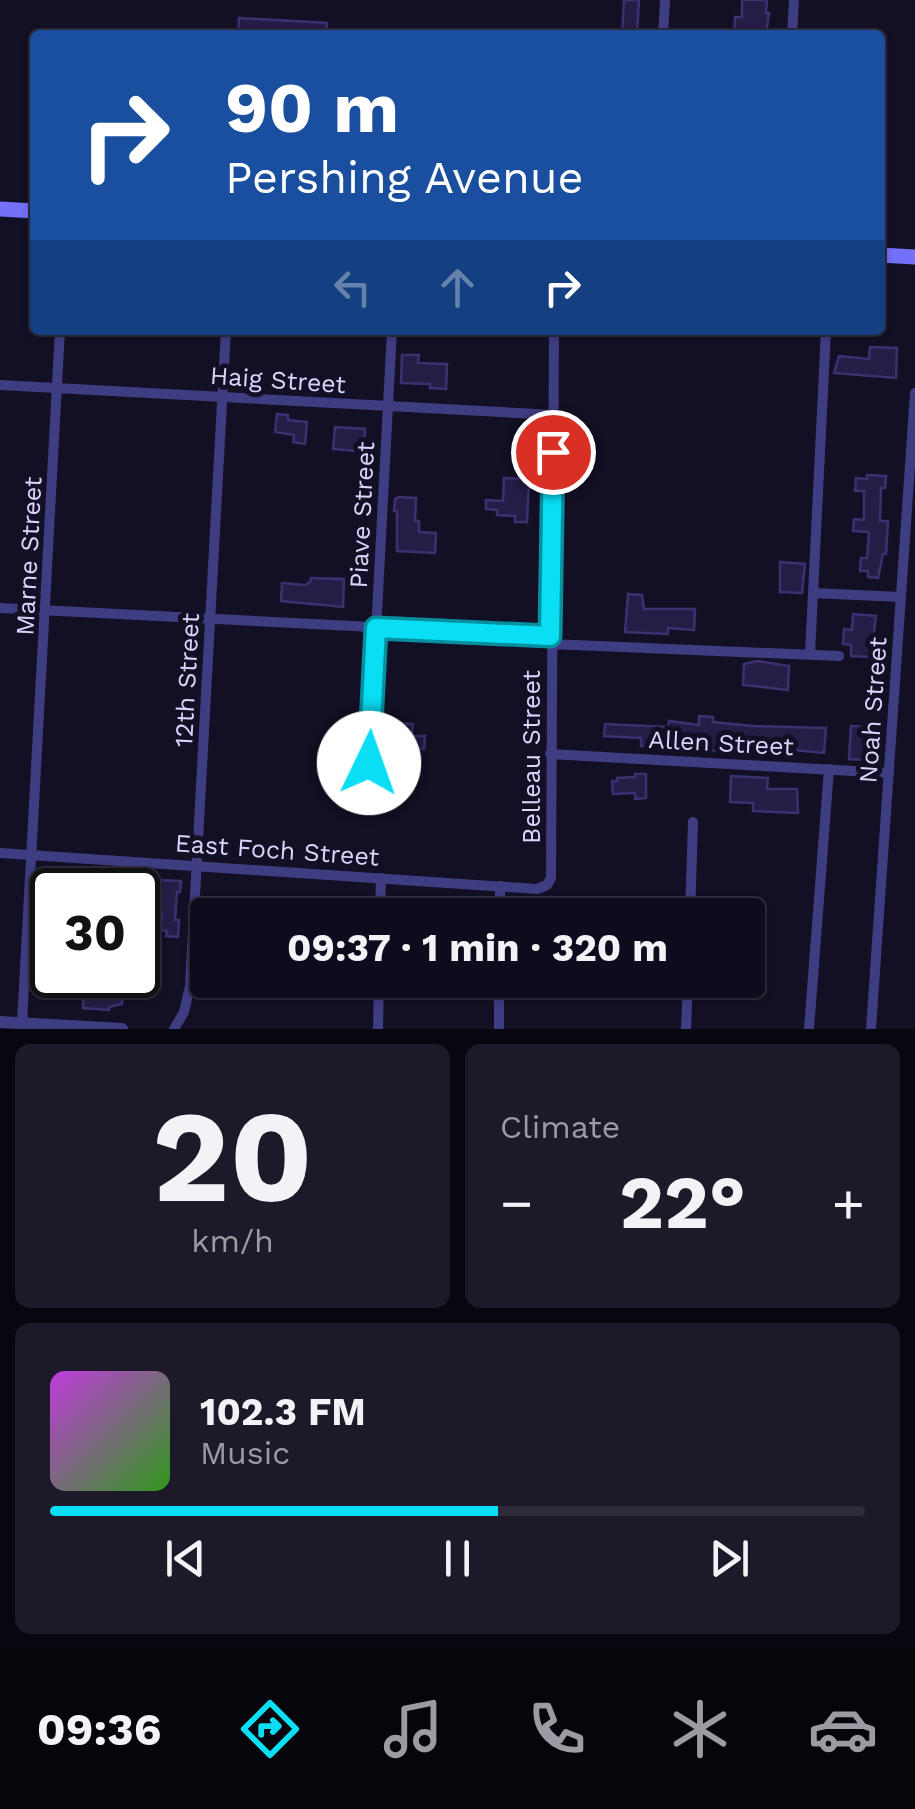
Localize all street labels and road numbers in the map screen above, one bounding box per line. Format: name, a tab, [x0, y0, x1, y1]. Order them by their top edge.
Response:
street label: Haig Street	[209, 361, 347, 399]
street label: Piave Street	[344, 440, 380, 589]
street label: Marne Street	[10, 475, 48, 636]
street label: 12th Street	[169, 612, 205, 748]
street label: Noah Street	[853, 635, 893, 784]
street label: Belleau Street	[517, 670, 546, 844]
street label: Allen Street	[648, 725, 795, 761]
street label: East Foch Street	[174, 828, 380, 872]

